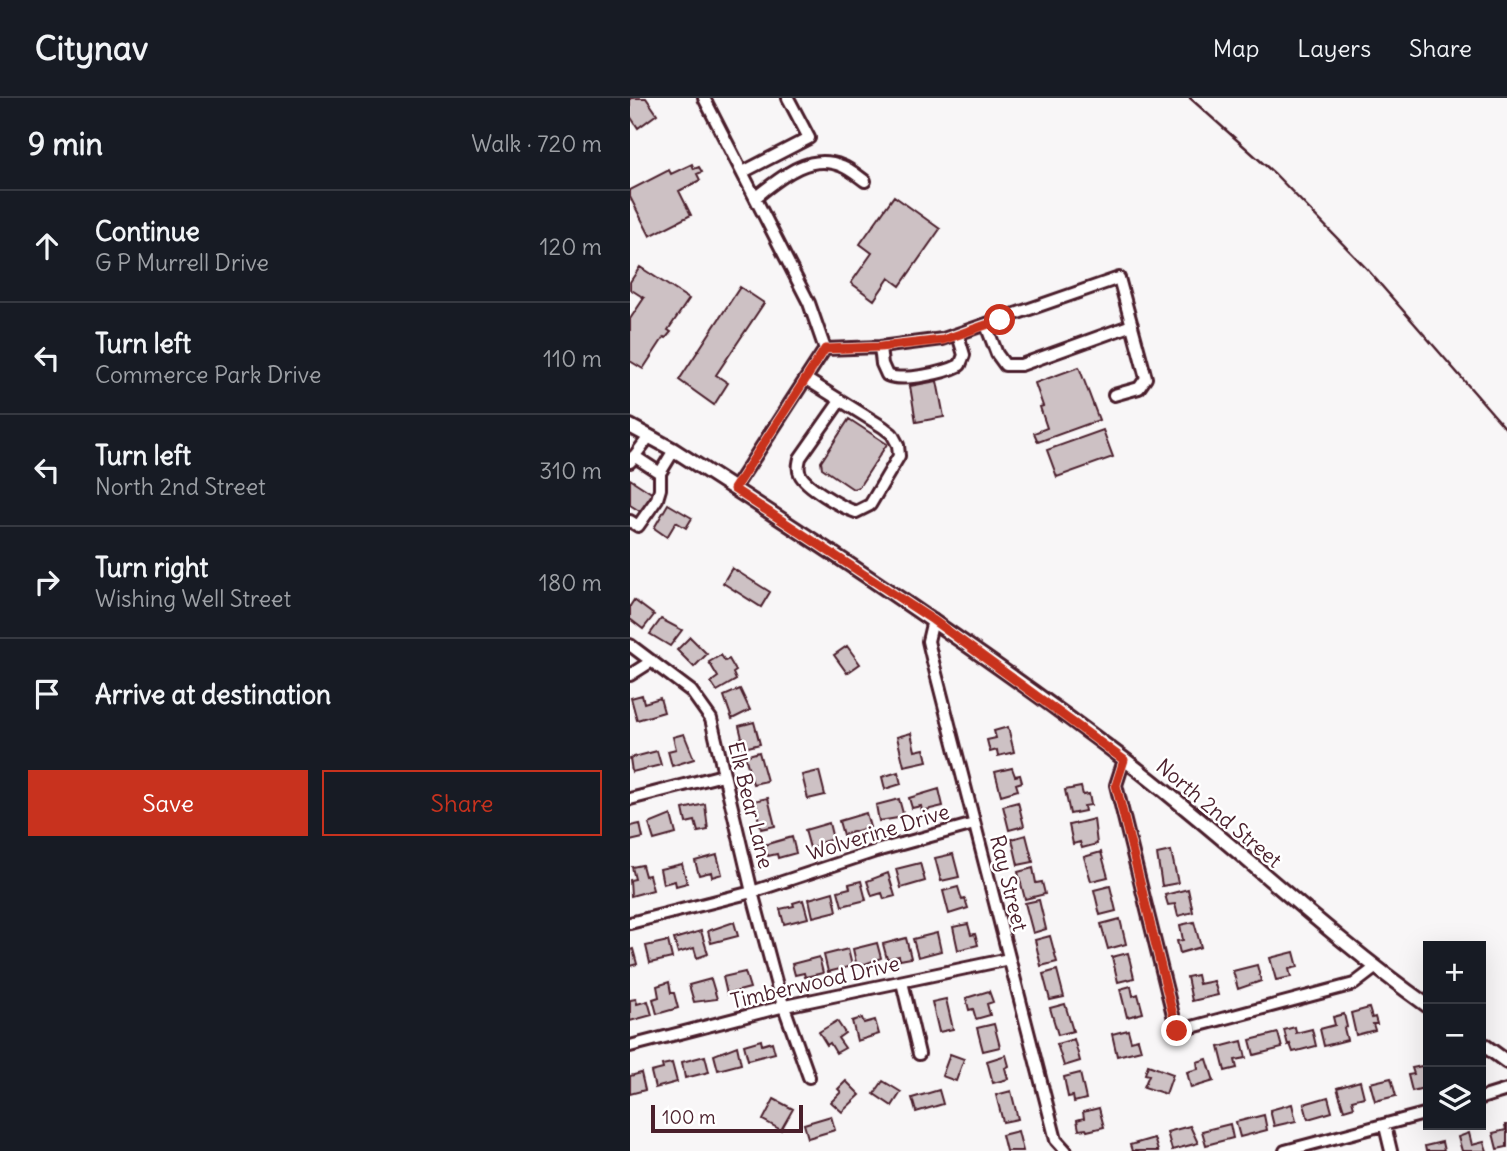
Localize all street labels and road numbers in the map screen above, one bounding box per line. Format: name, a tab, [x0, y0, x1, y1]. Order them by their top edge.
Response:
street label: Elk Bear Lane	[722, 739, 780, 871]
street label: North 2nd Street	[1151, 753, 1287, 873]
street label: Wolverine Drive	[803, 797, 953, 867]
street label: Ray Street	[984, 832, 1034, 934]
street label: Timberwood Drive	[728, 949, 902, 1015]

